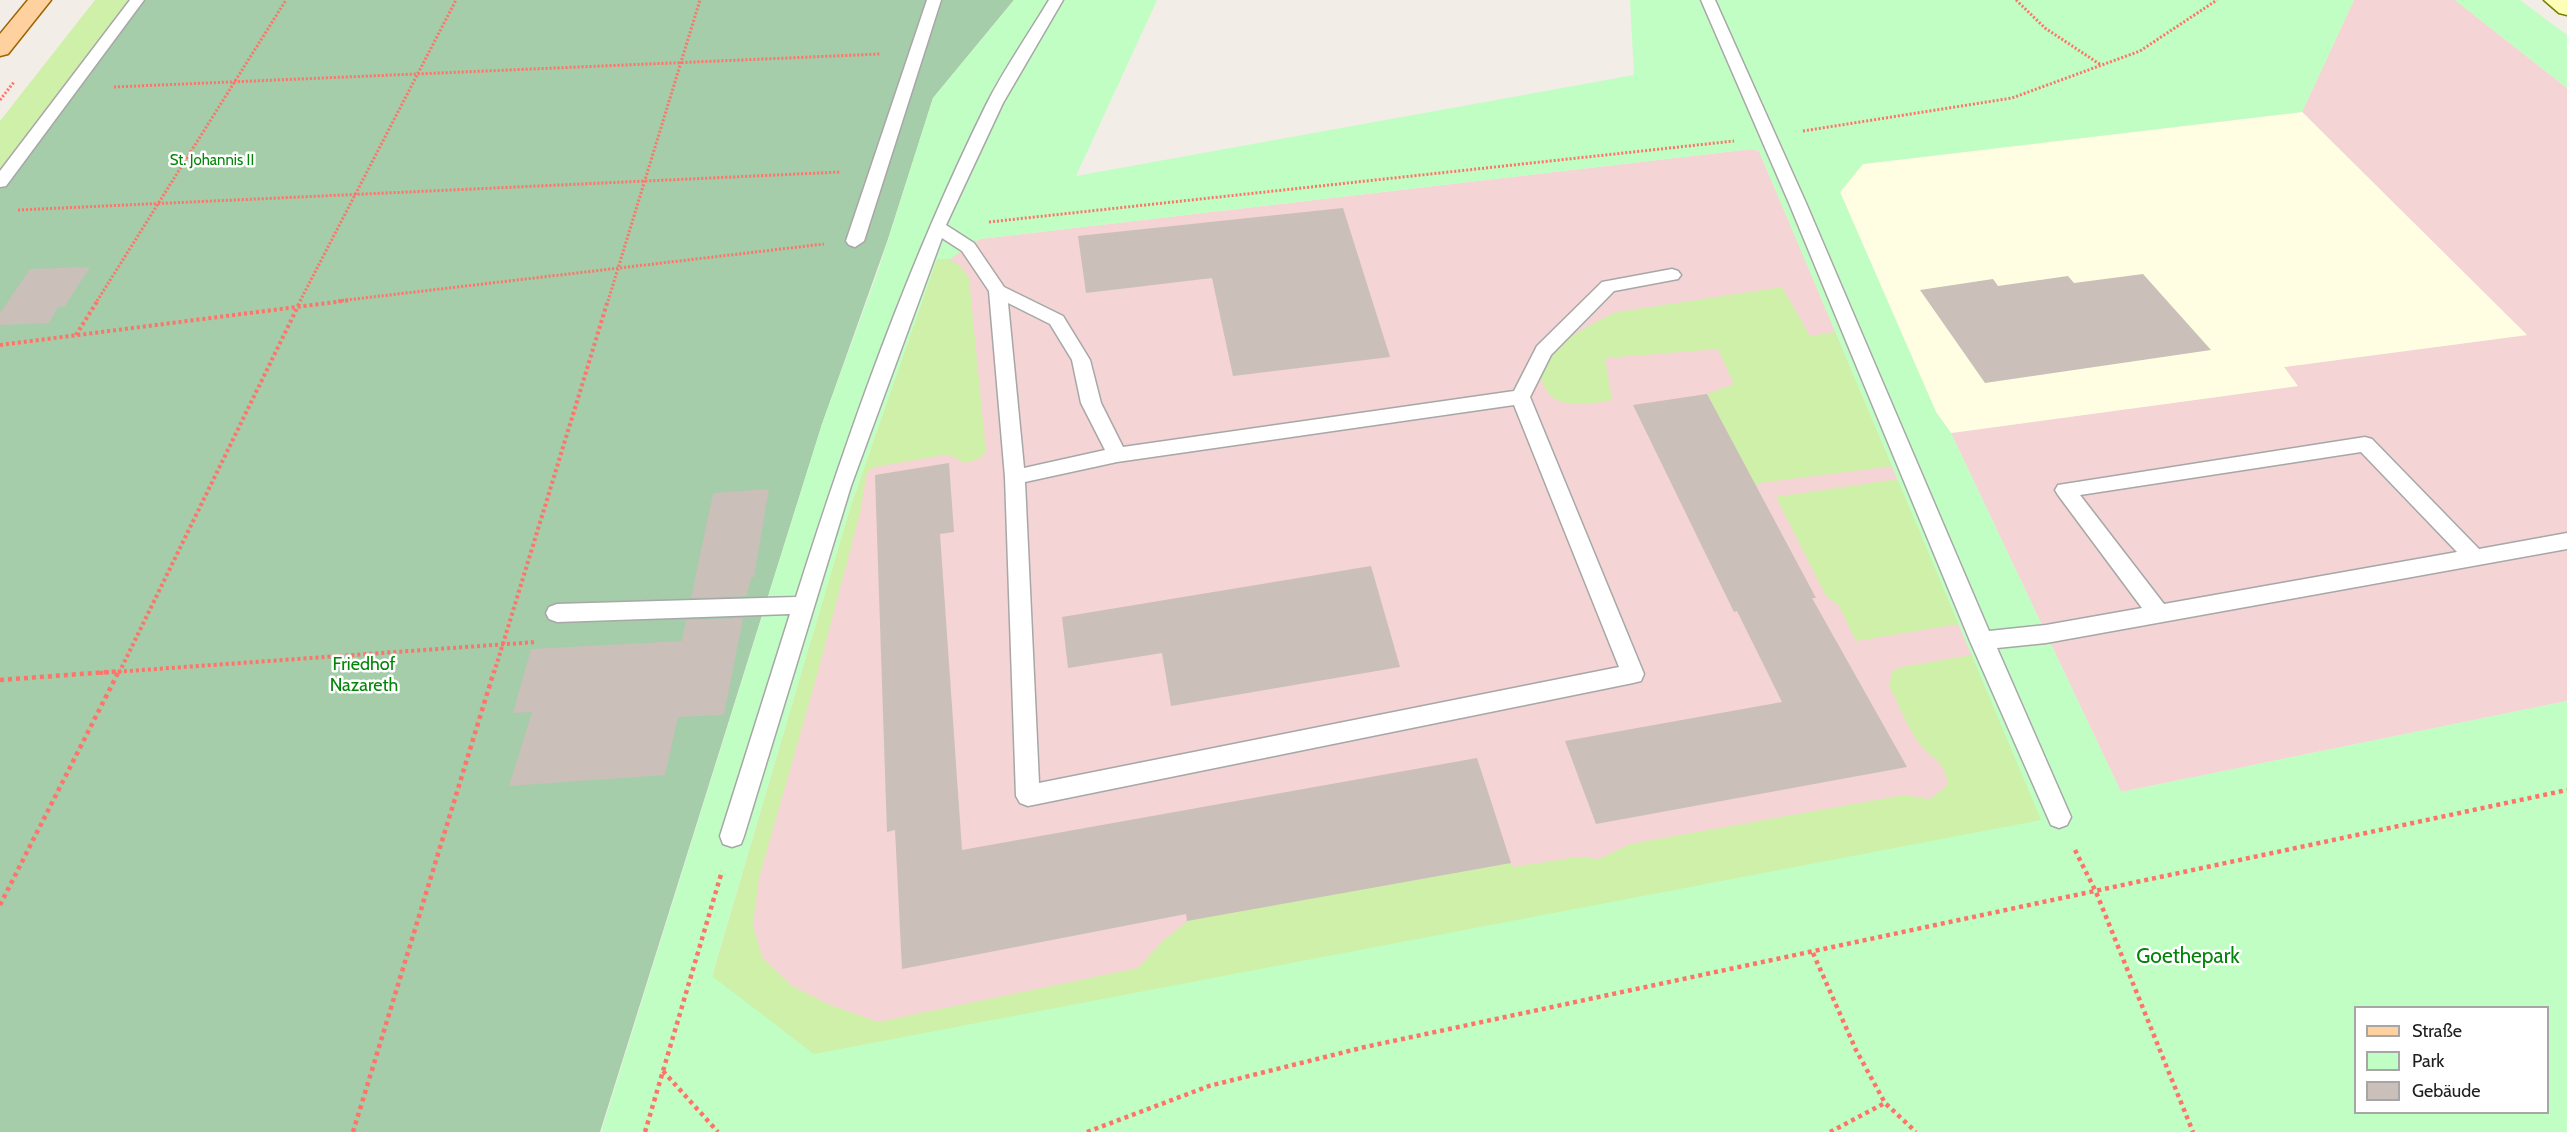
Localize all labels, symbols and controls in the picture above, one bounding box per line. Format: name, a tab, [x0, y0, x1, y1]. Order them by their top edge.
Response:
park label: St. Johannis II	[170, 152, 254, 170]
park label: Friedhof Nazareth	[330, 654, 398, 696]
park label: Goethepark	[2136, 944, 2240, 970]
legend	[2354, 1006, 2549, 1114]
text: Straße	[2412, 1020, 2462, 1042]
text: Park	[2412, 1050, 2444, 1072]
text: Gebäude	[2412, 1080, 2481, 1102]

